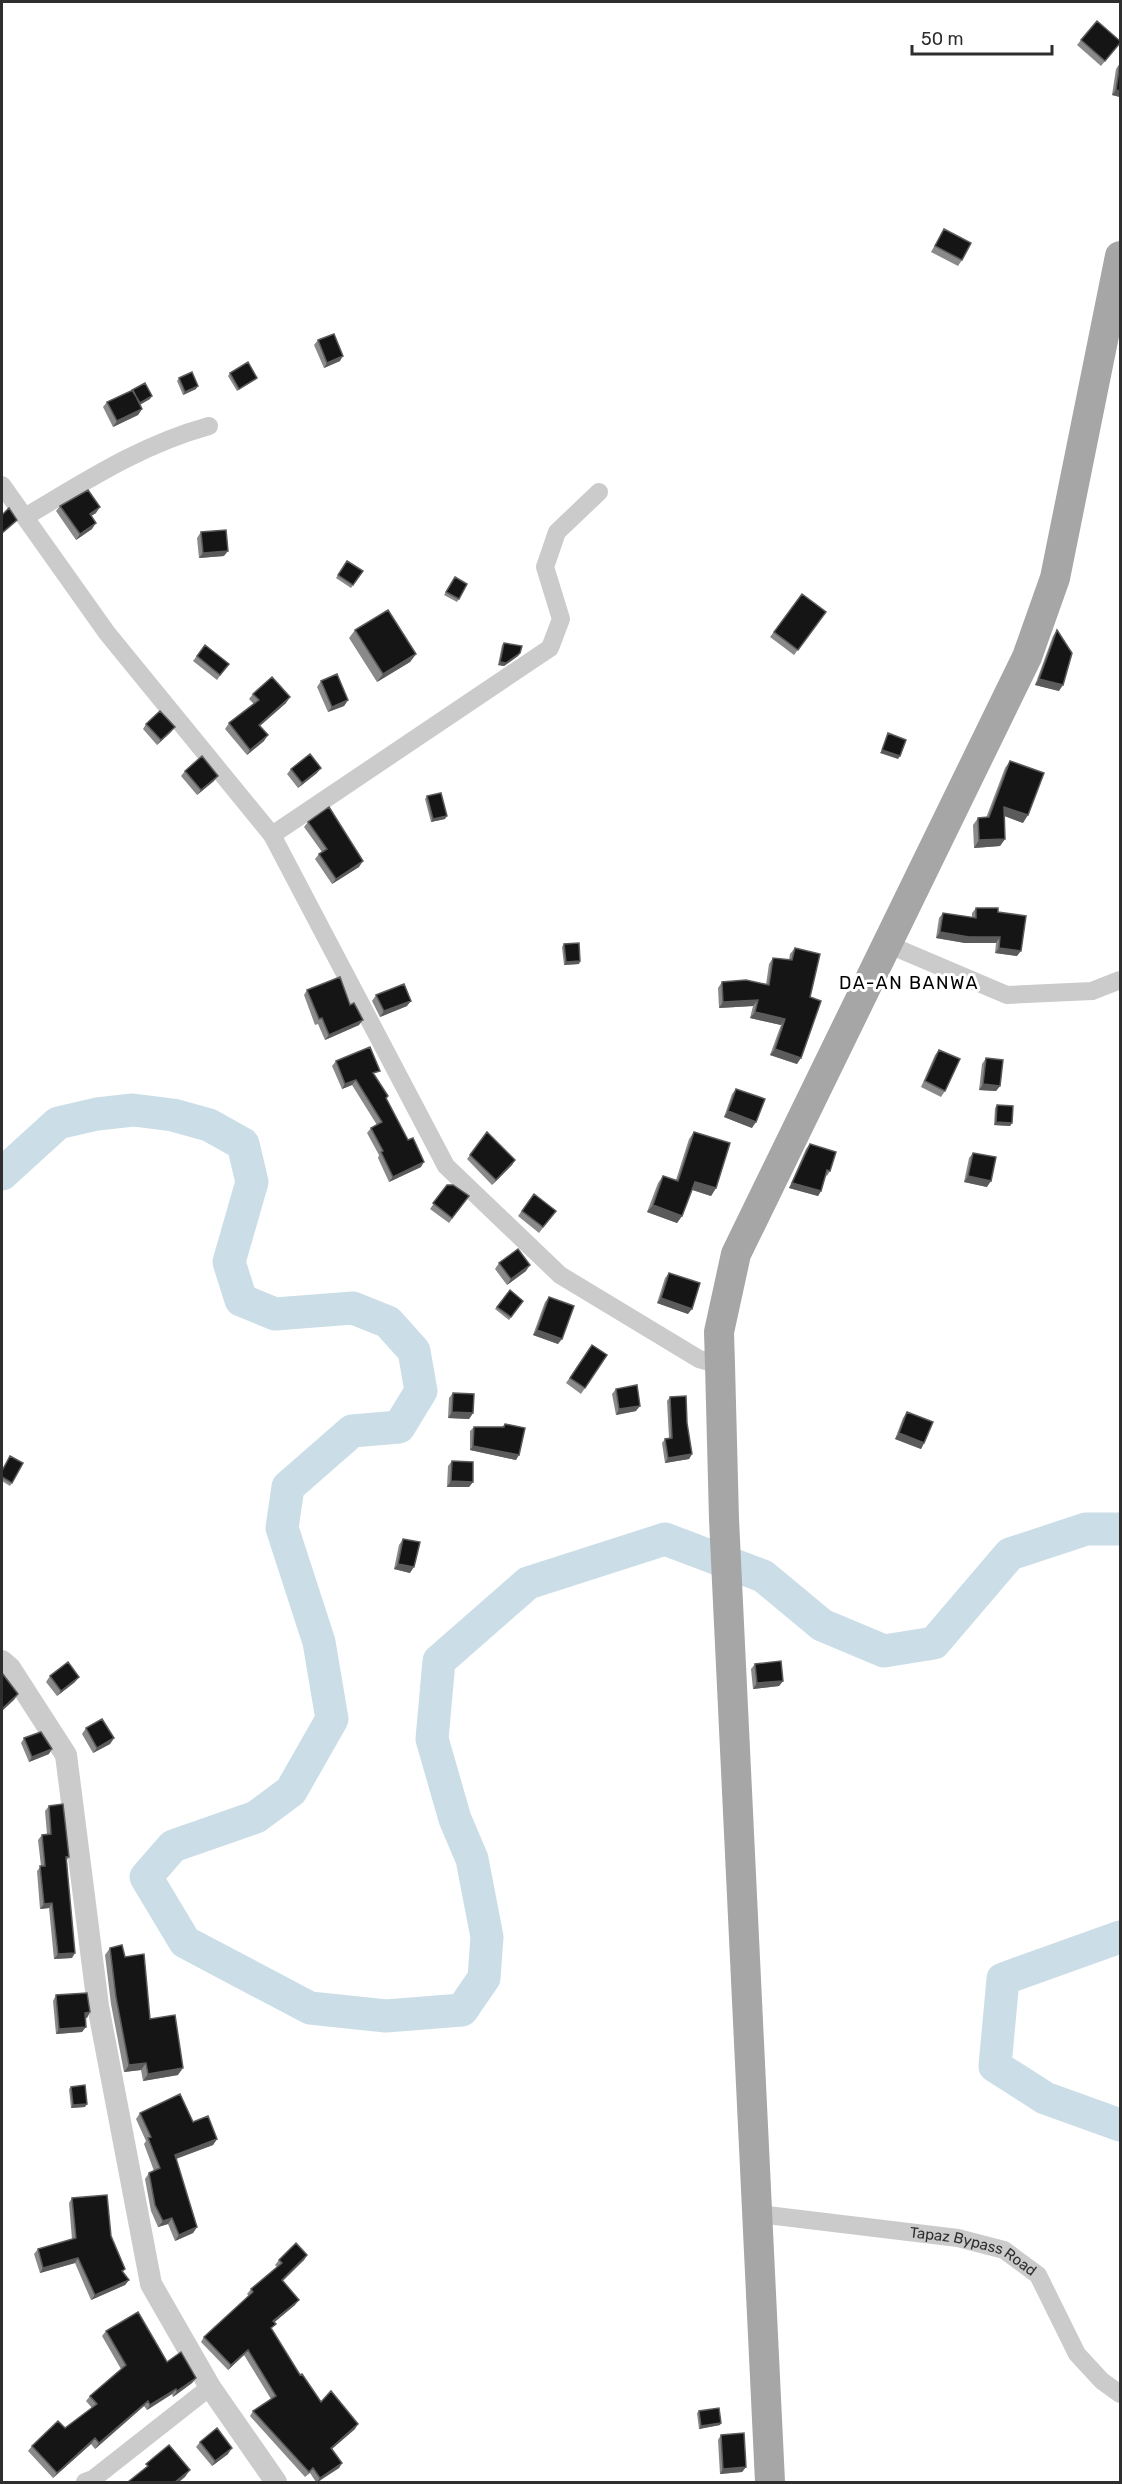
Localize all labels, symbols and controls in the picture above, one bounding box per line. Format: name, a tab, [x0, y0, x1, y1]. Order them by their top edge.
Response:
scale bar	[912, 18, 1052, 56]
text: 50 m	[921, 28, 964, 50]
district label: DA-AN BANWA	[839, 972, 979, 994]
street label: Tapaz Bypass Road	[909, 2223, 1040, 2280]

